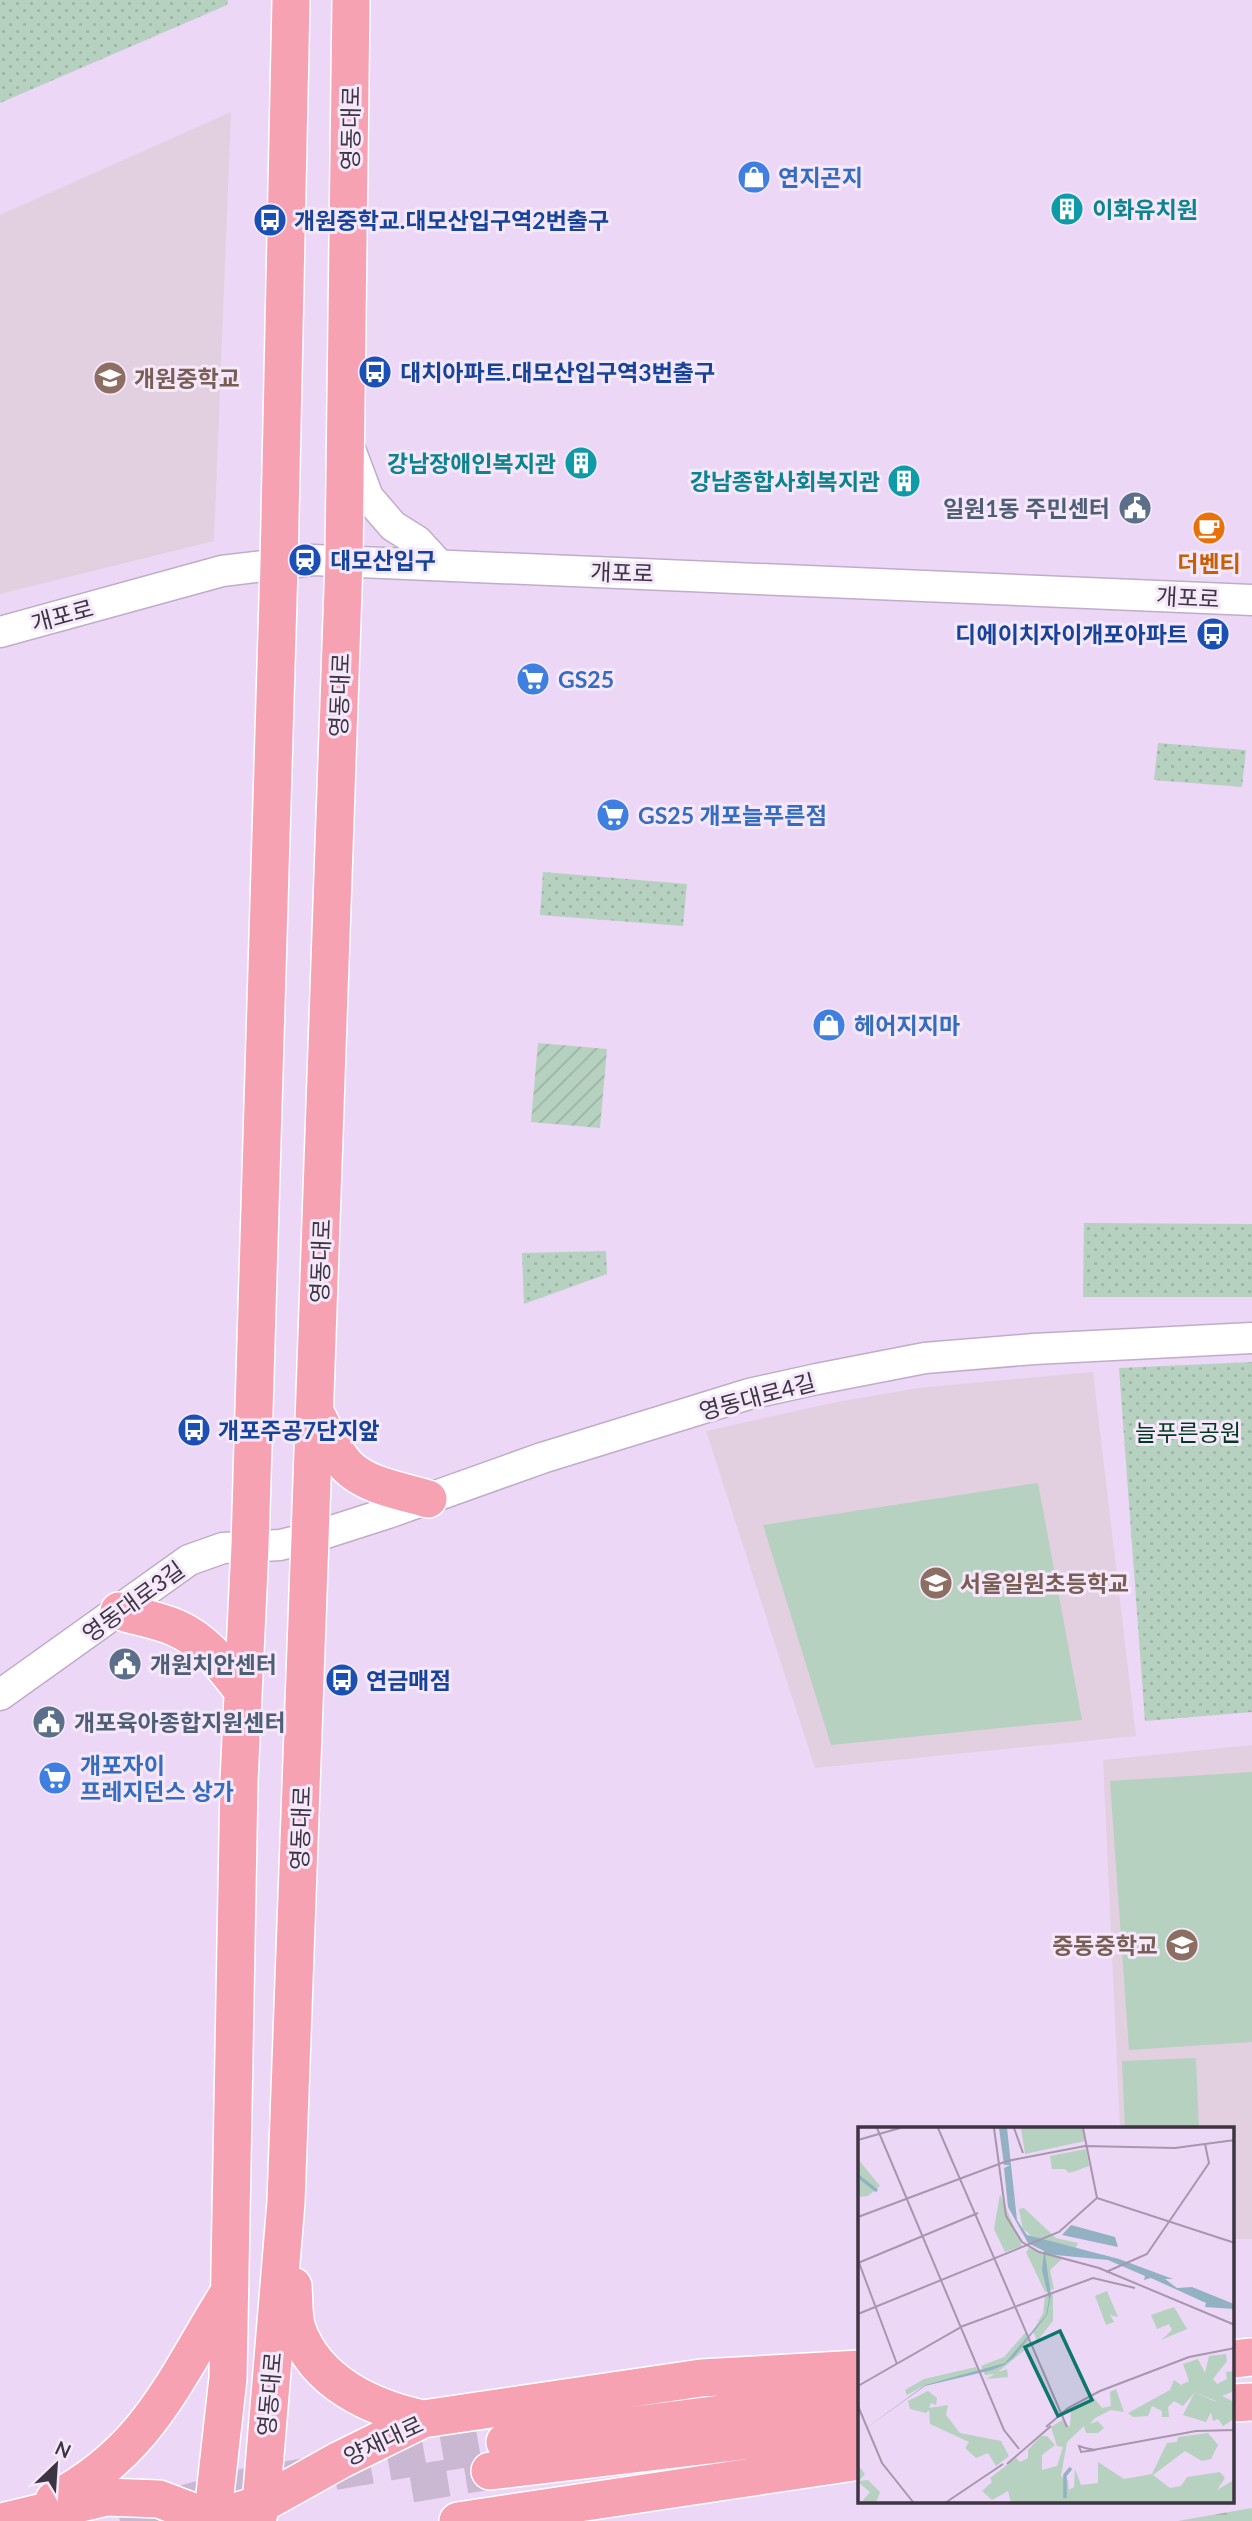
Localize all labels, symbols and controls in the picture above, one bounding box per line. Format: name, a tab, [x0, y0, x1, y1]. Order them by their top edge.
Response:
street label: 영동대로	[335, 85, 365, 171]
shop icon: 연지곤지	[735, 158, 773, 196]
place label: 연지곤지	[778, 163, 863, 191]
building icon: 이화유치원	[1048, 190, 1086, 228]
place label: 이화유치원	[1092, 195, 1198, 223]
bus stop icon: 개원중학교.대모산입구역2번출구	[251, 201, 289, 239]
place label: 개원중학교.대모산입구역2번출구	[294, 206, 609, 234]
bus stop icon: 대치아파트.대모산입구역3번출구	[356, 353, 394, 391]
place label: 대치아파트.대모산입구역3번출구	[400, 358, 715, 386]
school or university icon: 개원중학교	[91, 359, 129, 397]
place label: 개원중학교	[134, 364, 240, 392]
building icon: 강남장애인복지관	[562, 444, 600, 482]
place label: 강남장애인복지관	[387, 449, 556, 477]
building icon: 강남종합사회복지관	[885, 462, 923, 500]
place label: 강남종합사회복지관	[690, 467, 880, 495]
public building icon: 일원1동 주민센터	[1116, 489, 1154, 527]
place label: 일원1동 주민센터	[943, 494, 1110, 522]
cafe icon: 더벤티	[1190, 509, 1228, 547]
station icon: 대모산입구	[286, 541, 324, 579]
place label: 대모산입구	[330, 546, 436, 574]
place label: 더벤티	[1177, 549, 1241, 577]
street label: 개포로	[590, 557, 654, 587]
street label: 개포로	[1156, 581, 1220, 613]
street label: 개포로	[28, 593, 96, 637]
bus stop icon: 디에이치자이개포아파트	[1194, 615, 1232, 653]
place label: 디에이치자이개포아파트	[955, 620, 1188, 648]
street label: 영동대로	[324, 652, 354, 738]
supermarket icon: GS25	[514, 660, 552, 698]
place label: GS25	[558, 665, 614, 693]
supermarket icon: GS25 개포늘푸른점	[594, 796, 632, 834]
place label: GS25 개포늘푸른점	[638, 801, 827, 829]
shop icon: 헤어지지마	[810, 1006, 848, 1044]
place label: 헤어지지마	[854, 1011, 960, 1039]
street label: 영동대로	[305, 1218, 335, 1304]
street label: 영동대로4길	[696, 1367, 818, 1425]
bus stop icon: 개포주공7단지앞	[175, 1411, 213, 1449]
place label: 개포주공7단지앞	[218, 1416, 379, 1444]
park label: 늘푸른공원	[1135, 1418, 1241, 1446]
street label: 영동대로3길	[77, 1555, 189, 1647]
school or university icon: 서울일원초등학교	[917, 1564, 955, 1602]
place label: 서울일원초등학교	[960, 1569, 1129, 1597]
public building icon: 개원치안센터	[106, 1645, 144, 1683]
place label: 개원치안센터	[150, 1650, 277, 1678]
bus stop icon: 연금매점	[323, 1661, 361, 1699]
place label: 연금매점	[366, 1666, 451, 1694]
public building icon: 개포육아종합지원센터	[30, 1703, 68, 1741]
place label: 개포육아종합지원센터	[74, 1708, 286, 1736]
place label: 개포자이 프레지던스 상가	[80, 1751, 234, 1805]
supermarket icon: 개포자이 프레지던스 상가	[36, 1759, 74, 1797]
street label: 영동대로	[285, 1785, 315, 1871]
school or university icon: 중동중학교	[1163, 1926, 1201, 1964]
place label: 중동중학교	[1052, 1931, 1158, 1959]
inset map	[858, 2127, 1234, 2504]
street label: 영동대로	[251, 2351, 287, 2437]
street label: 양재대로	[339, 2409, 427, 2471]
north arrow	[21, 2430, 91, 2500]
text: N	[52, 2436, 75, 2463]

